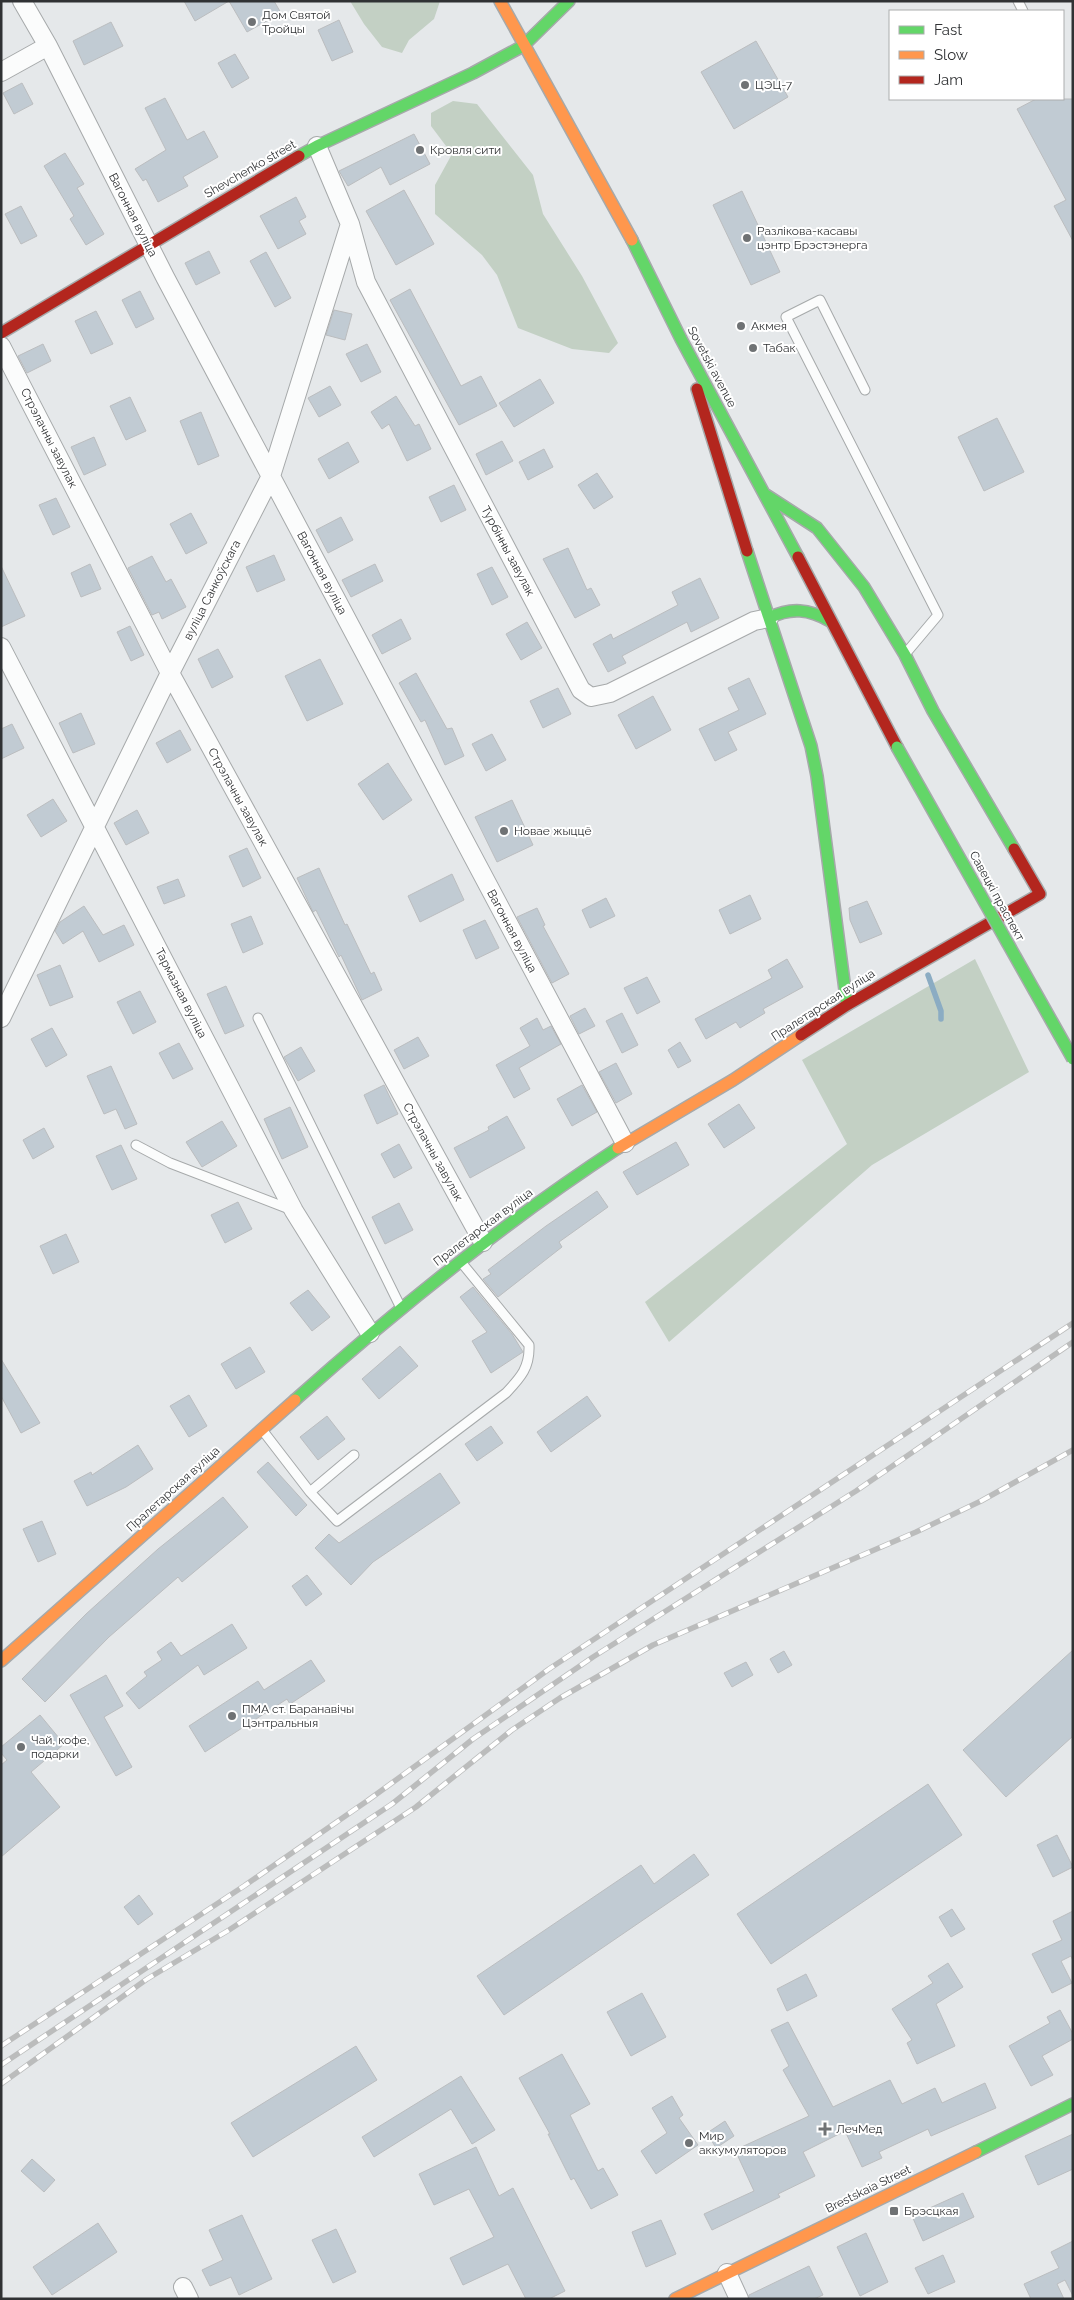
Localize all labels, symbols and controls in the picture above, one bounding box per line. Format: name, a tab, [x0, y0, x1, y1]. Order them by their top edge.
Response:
place label: Дом Святой Тройцы	[262, 8, 330, 36]
legend	[889, 10, 1064, 100]
marker: Дом Святой Тройцы	[246, 16, 258, 28]
text: Fast	[934, 21, 962, 39]
text: Slow	[934, 46, 968, 64]
text: Jam	[934, 71, 963, 89]
place label: ЦЭЦ-7	[755, 78, 793, 92]
marker: ЦЭЦ-7	[739, 79, 751, 91]
street label: Shevchenko street	[202, 137, 298, 201]
place label: Кровля сити	[430, 143, 501, 157]
marker: Кровля сити	[414, 144, 426, 156]
street label: Вагонная вуліца	[106, 171, 160, 259]
place label: Разлікова-касавы цэнтр Брэстэнерга	[757, 224, 868, 252]
marker: Разлікова-касавы цэнтр Брэстэнерга	[741, 232, 753, 244]
place label: Акмея	[751, 319, 787, 333]
marker: Акмея	[735, 320, 747, 332]
street label: Sovetski avenue	[685, 324, 739, 410]
place label: Табак	[763, 341, 796, 355]
marker: Табак	[747, 342, 759, 354]
street label: Стрэлачны завулак	[18, 386, 80, 490]
street label: Турбінны завулак	[478, 504, 538, 598]
street label: Вагонная вуліца	[294, 529, 350, 617]
street label: вуліца Санкоўскага	[181, 538, 243, 642]
street label: Стрэлачны завулак	[205, 745, 271, 849]
place label: Новае жыццё	[514, 824, 592, 838]
marker: Новае жыццё	[498, 825, 510, 837]
street label: Савецкі праспект	[967, 849, 1028, 943]
street label: Вагонная вуліца	[484, 887, 540, 975]
street label: Тармазная вуліца	[152, 946, 210, 1040]
street label: Пралетарская вуліца	[769, 966, 877, 1044]
street label: Стрэлачны завулак	[400, 1100, 466, 1204]
street label: Пралетарская вуліца	[431, 1185, 535, 1269]
street label: Пралетарская вуліца	[124, 1443, 222, 1535]
place label: ПМА ст. Баранавічы Цэнтральныя	[242, 1702, 354, 1730]
marker: ПМА ст. Баранавічы Цэнтральныя	[226, 1710, 238, 1722]
place label: Чай, кофе, подарки	[31, 1733, 89, 1761]
marker: Чай, кофе, подарки	[15, 1741, 27, 1753]
marker: ЛечМед	[818, 2122, 832, 2136]
place label: ЛечМед	[836, 2122, 882, 2136]
place label: Мир аккумуляторов	[699, 2129, 786, 2157]
marker: Мир аккумуляторов	[683, 2137, 695, 2149]
street label: Brestskaia Street	[823, 2162, 913, 2216]
place label: Брэсцкая	[904, 2204, 958, 2218]
marker: Брэсцкая	[888, 2205, 900, 2217]

